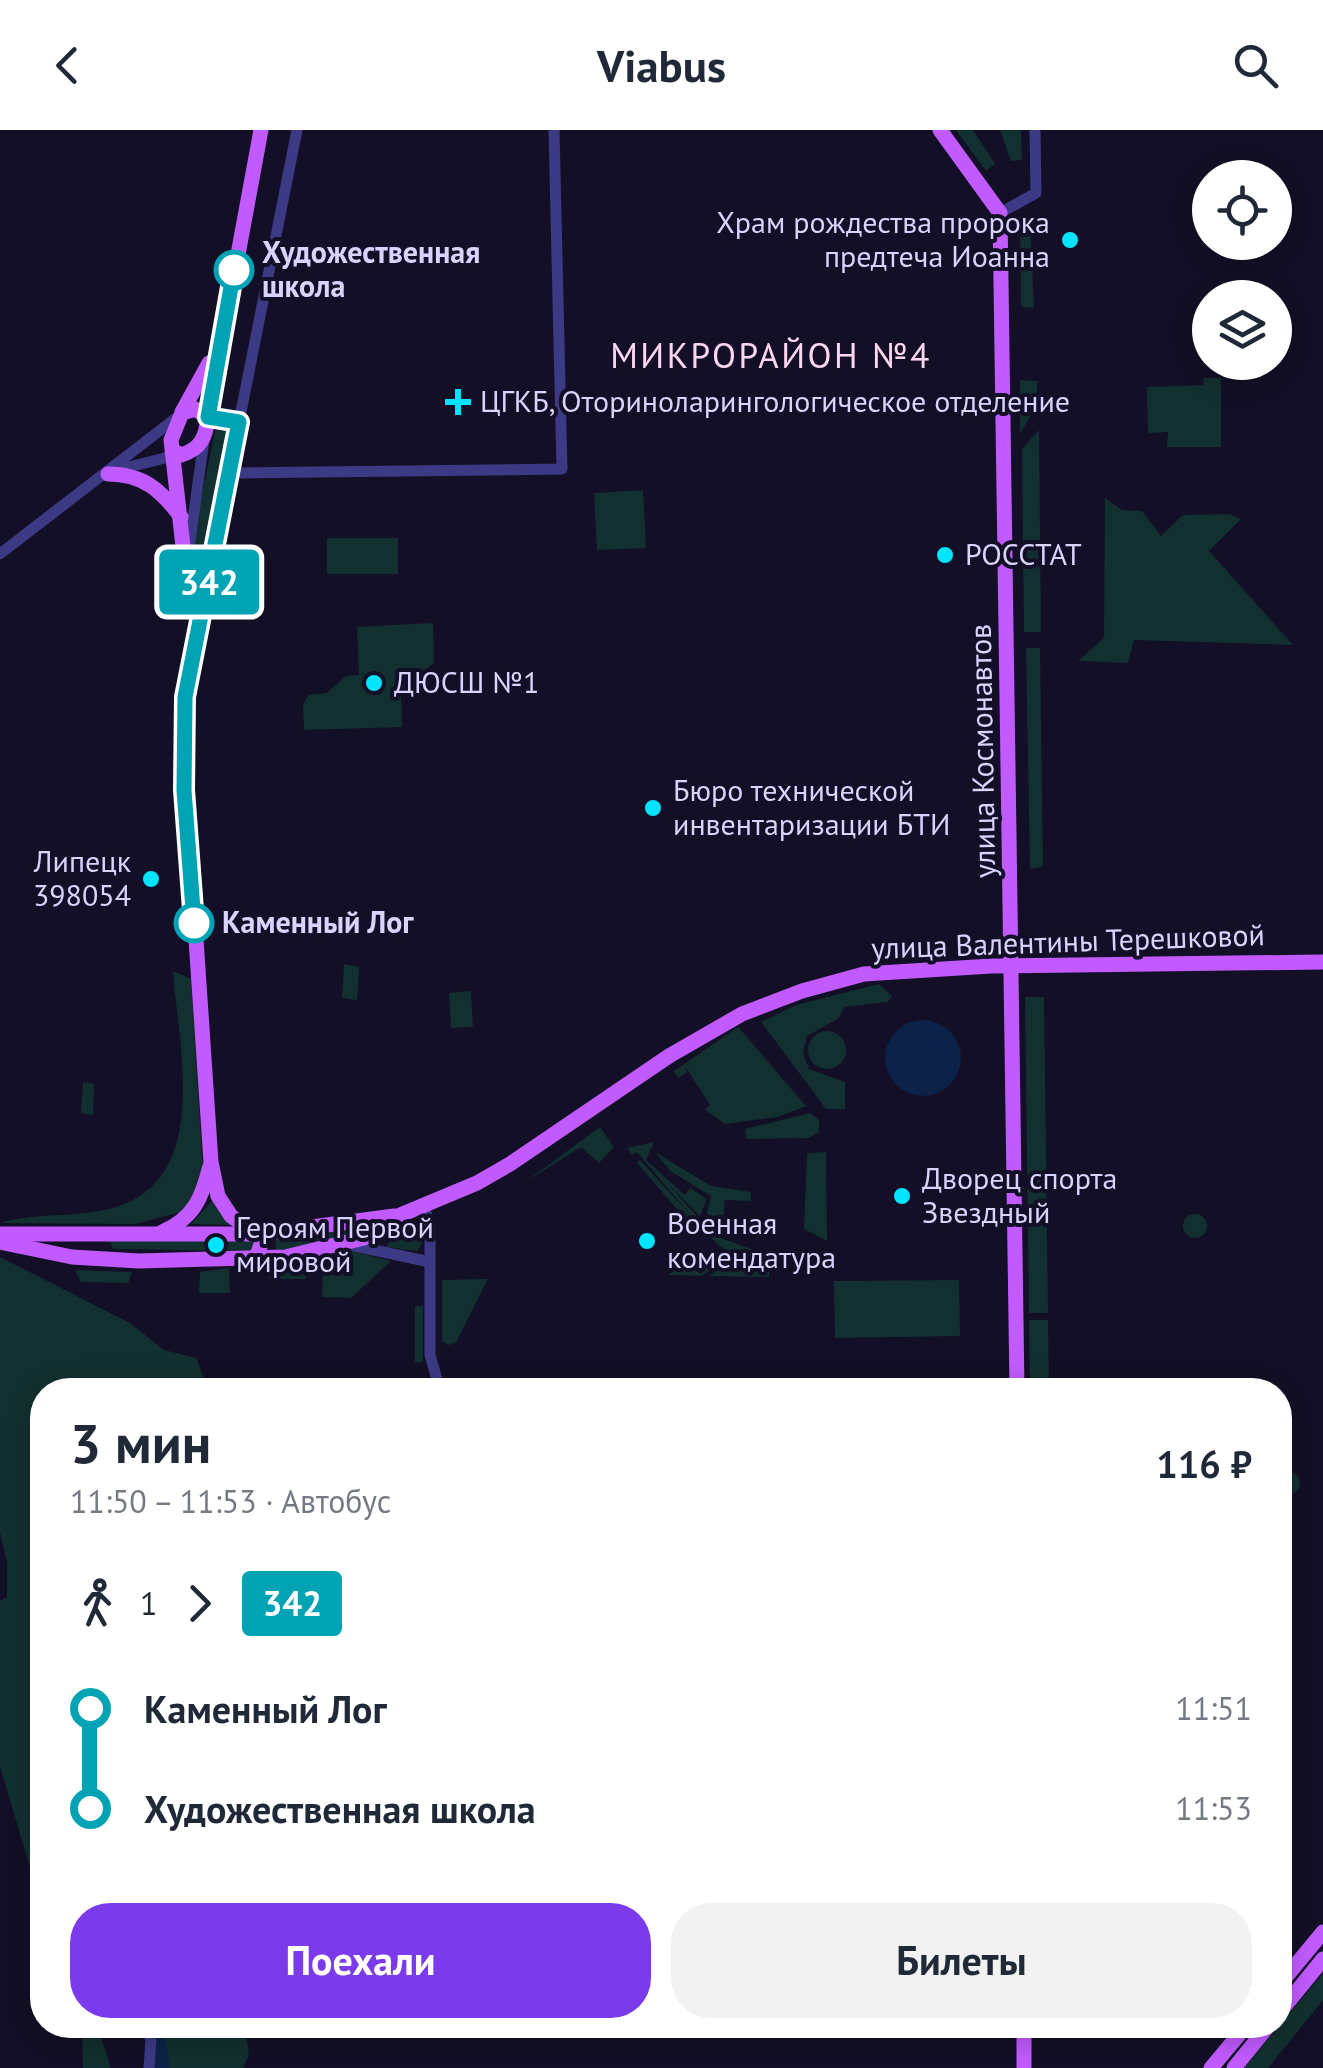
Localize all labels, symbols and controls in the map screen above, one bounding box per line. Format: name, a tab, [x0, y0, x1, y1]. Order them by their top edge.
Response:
text: Viabus	[597, 36, 726, 94]
icon: back	[40, 38, 95, 93]
icon: search	[1228, 38, 1283, 93]
map controls	[1192, 160, 1292, 380]
button: locate	[1192, 160, 1292, 260]
place label: Храм рождества пророка предтеча Иоанна	[716, 202, 1050, 275]
marker: Храм рождества пророка предтеча Иоанна	[1059, 229, 1081, 251]
place label: Художественная школа	[262, 232, 480, 305]
marker: Художественная школа	[215, 251, 253, 289]
button: layers	[1192, 280, 1292, 380]
district label: МИКРОРАЙОН №4	[610, 332, 932, 378]
place label: ЦГКБ, Оториноларингологическое отделение	[480, 381, 1070, 420]
marker: ЦГКБ, Оториноларингологическое отделение	[445, 389, 471, 415]
place label: РОССТАТ	[965, 534, 1082, 573]
marker: РОССТАТ	[934, 544, 956, 566]
line badge: 342	[152, 550, 266, 614]
text: 342	[179, 559, 239, 605]
street label: улица Космонавтов	[960, 624, 1003, 879]
place label: ДЮСШ №1	[394, 662, 539, 701]
marker: ДЮСШ №1	[363, 672, 385, 694]
place label: Бюро технической инвентаризации БТИ	[673, 770, 950, 843]
marker: Бюро технической инвентаризации БТИ	[642, 797, 664, 819]
place label: Липецк 398054	[33, 841, 132, 914]
marker: Липецк 398054	[140, 868, 162, 890]
place label: Каменный Лог	[222, 902, 414, 941]
marker: Каменный Лог	[175, 904, 213, 942]
street label: улица Валентины Терешковой	[870, 914, 1265, 967]
place label: Дворец спорта Звездный	[922, 1158, 1117, 1231]
marker: Дворец спорта Звездный	[891, 1185, 913, 1207]
place label: Военная комендатура	[667, 1203, 836, 1276]
place label: Героям Первой мировой	[236, 1207, 434, 1280]
marker: Военная комендатура	[636, 1230, 658, 1252]
marker: Героям Первой мировой	[205, 1234, 227, 1256]
text: 3 мин	[70, 1407, 211, 1478]
text: 116 ₽	[1156, 1439, 1252, 1488]
text: 11:50 – 11:53 · Автобус	[70, 1480, 391, 1522]
icon: walk	[70, 1576, 125, 1631]
icon: forward	[172, 1576, 227, 1631]
text: 342	[262, 1580, 322, 1626]
text: 1	[140, 1582, 157, 1624]
text: Каменный Лог	[144, 1684, 387, 1733]
text: 11:51	[1175, 1687, 1252, 1729]
text: Художественная школа	[144, 1784, 536, 1833]
text: 11:53	[1175, 1787, 1252, 1829]
button: Поехали	[70, 1903, 651, 2018]
button: Билеты	[671, 1903, 1252, 2018]

